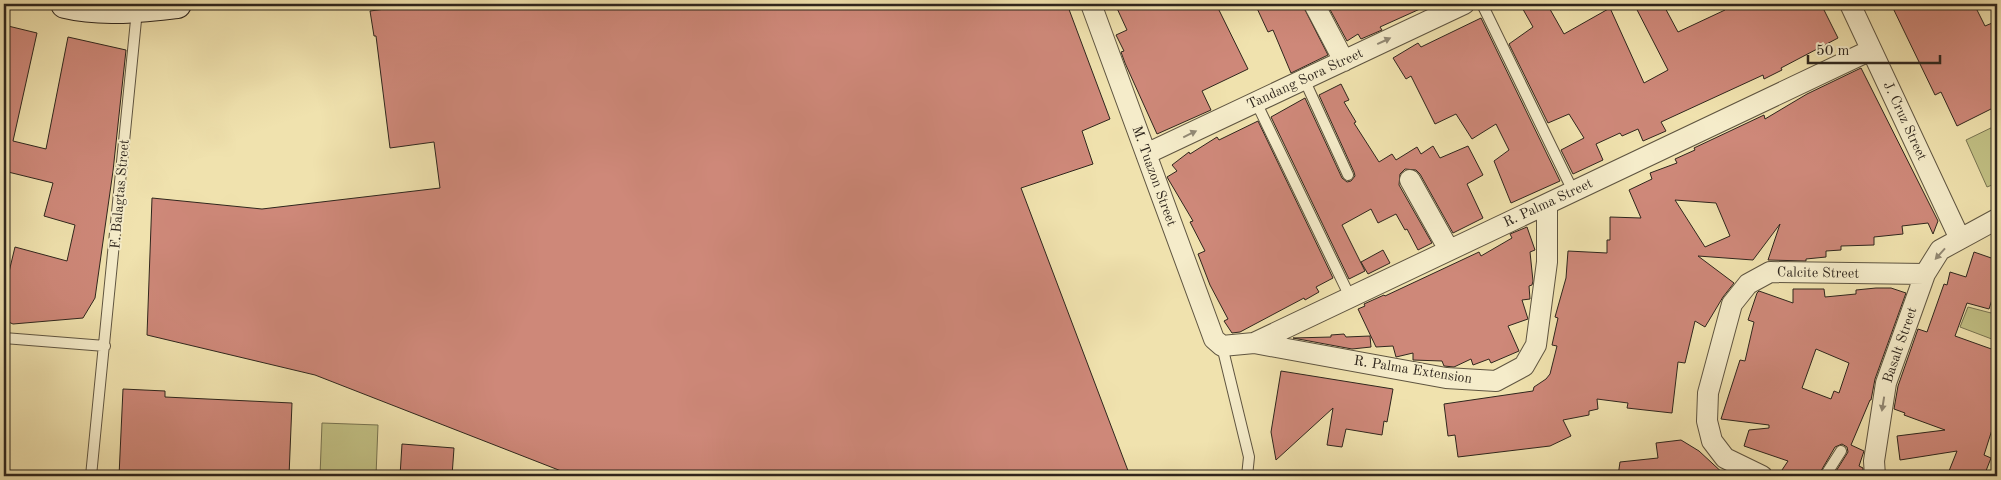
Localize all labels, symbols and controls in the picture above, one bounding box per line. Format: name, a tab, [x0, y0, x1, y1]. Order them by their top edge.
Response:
scale bar	[1808, 32, 1941, 64]
one-way arrow	[1377, 37, 1391, 45]
text: 50 m	[1816, 44, 1850, 59]
street label: Tandang Sora Street	[1245, 46, 1365, 112]
street label: J. Cruz Street	[1881, 79, 1929, 163]
street label: M. Tuazon Street	[1129, 124, 1179, 228]
one-way arrow	[1183, 129, 1197, 137]
street label: F. Balagtas Street	[108, 138, 132, 249]
street label: R. Palma Street	[1501, 176, 1595, 230]
one-way arrow	[1934, 247, 1945, 260]
street label: Calcite Street	[1777, 265, 1859, 281]
street label: Basalt Street	[1880, 305, 1920, 385]
street label: R. Palma Extension	[1353, 354, 1474, 386]
one-way arrow	[1878, 396, 1886, 412]

